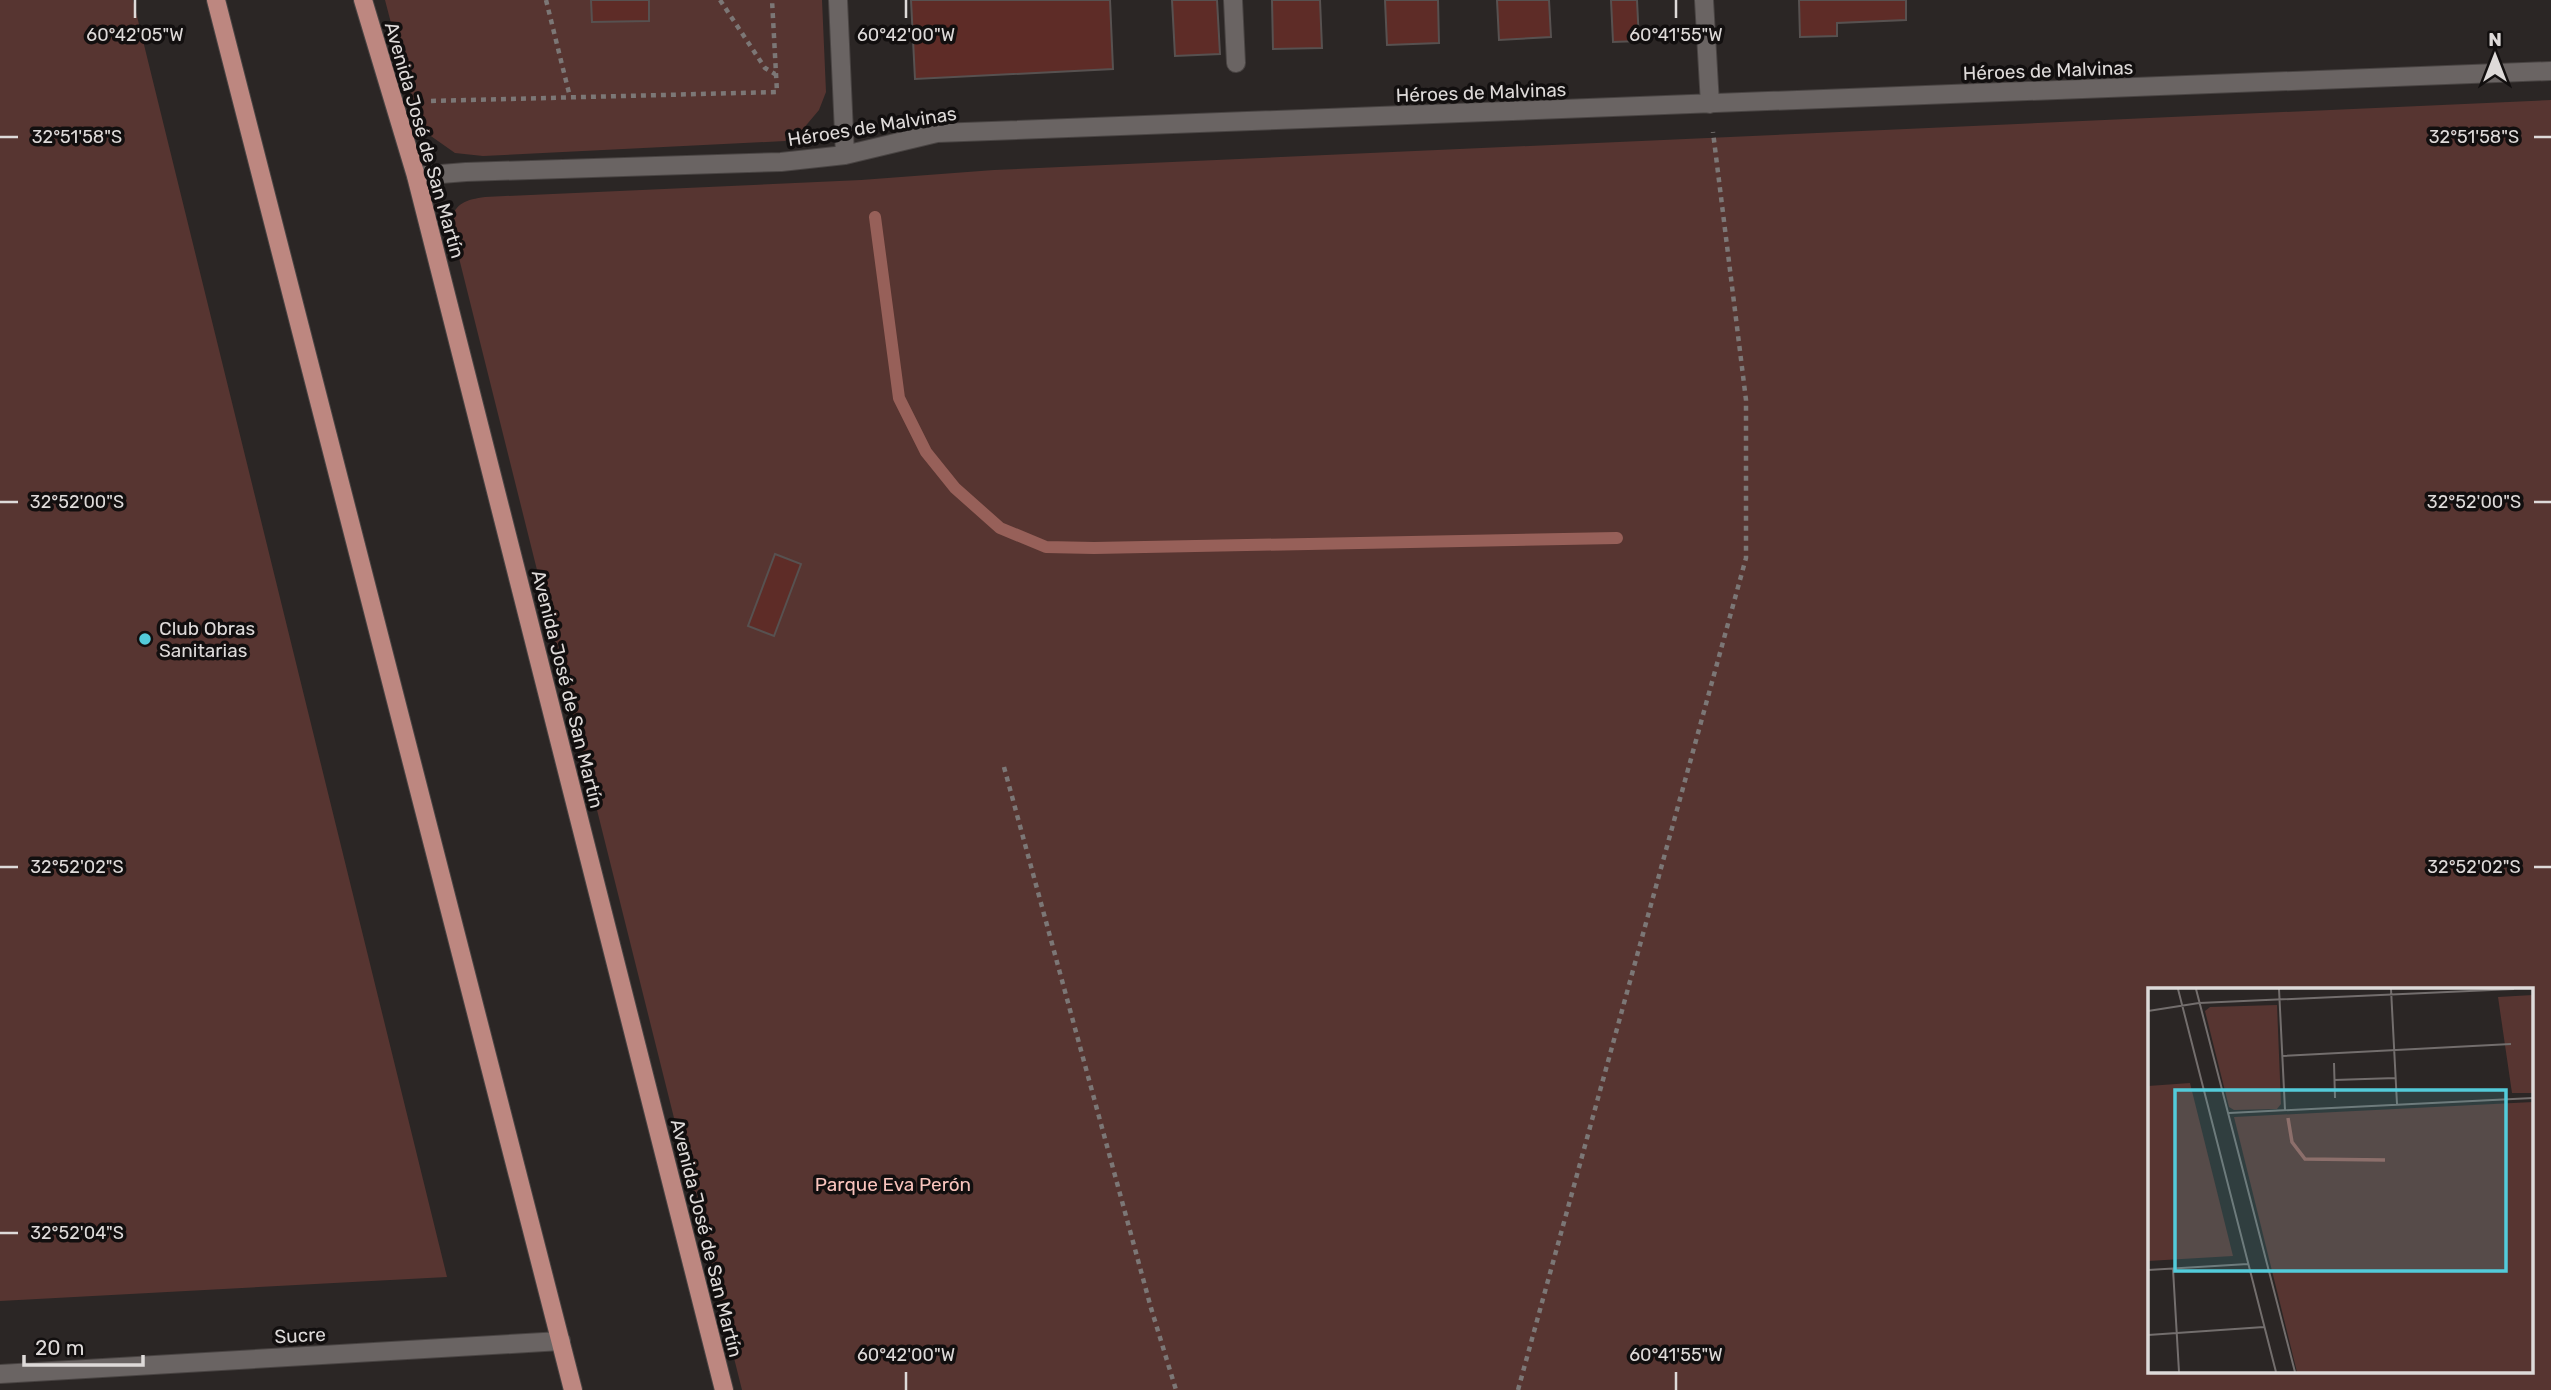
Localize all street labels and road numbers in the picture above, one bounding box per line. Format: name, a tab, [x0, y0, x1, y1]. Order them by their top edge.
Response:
street label: Avenida José de San Martín	[380, 19, 469, 261]
street label: Héroes de Malvinas	[1962, 56, 2134, 85]
street label: Héroes de Malvinas	[1395, 78, 1567, 107]
street label: Héroes de Malvinas	[786, 102, 958, 151]
street label: Avenida José de San Martín	[527, 568, 608, 811]
street label: Avenida José de San Martín	[666, 1117, 747, 1360]
street label: Sucre	[274, 1323, 326, 1348]

